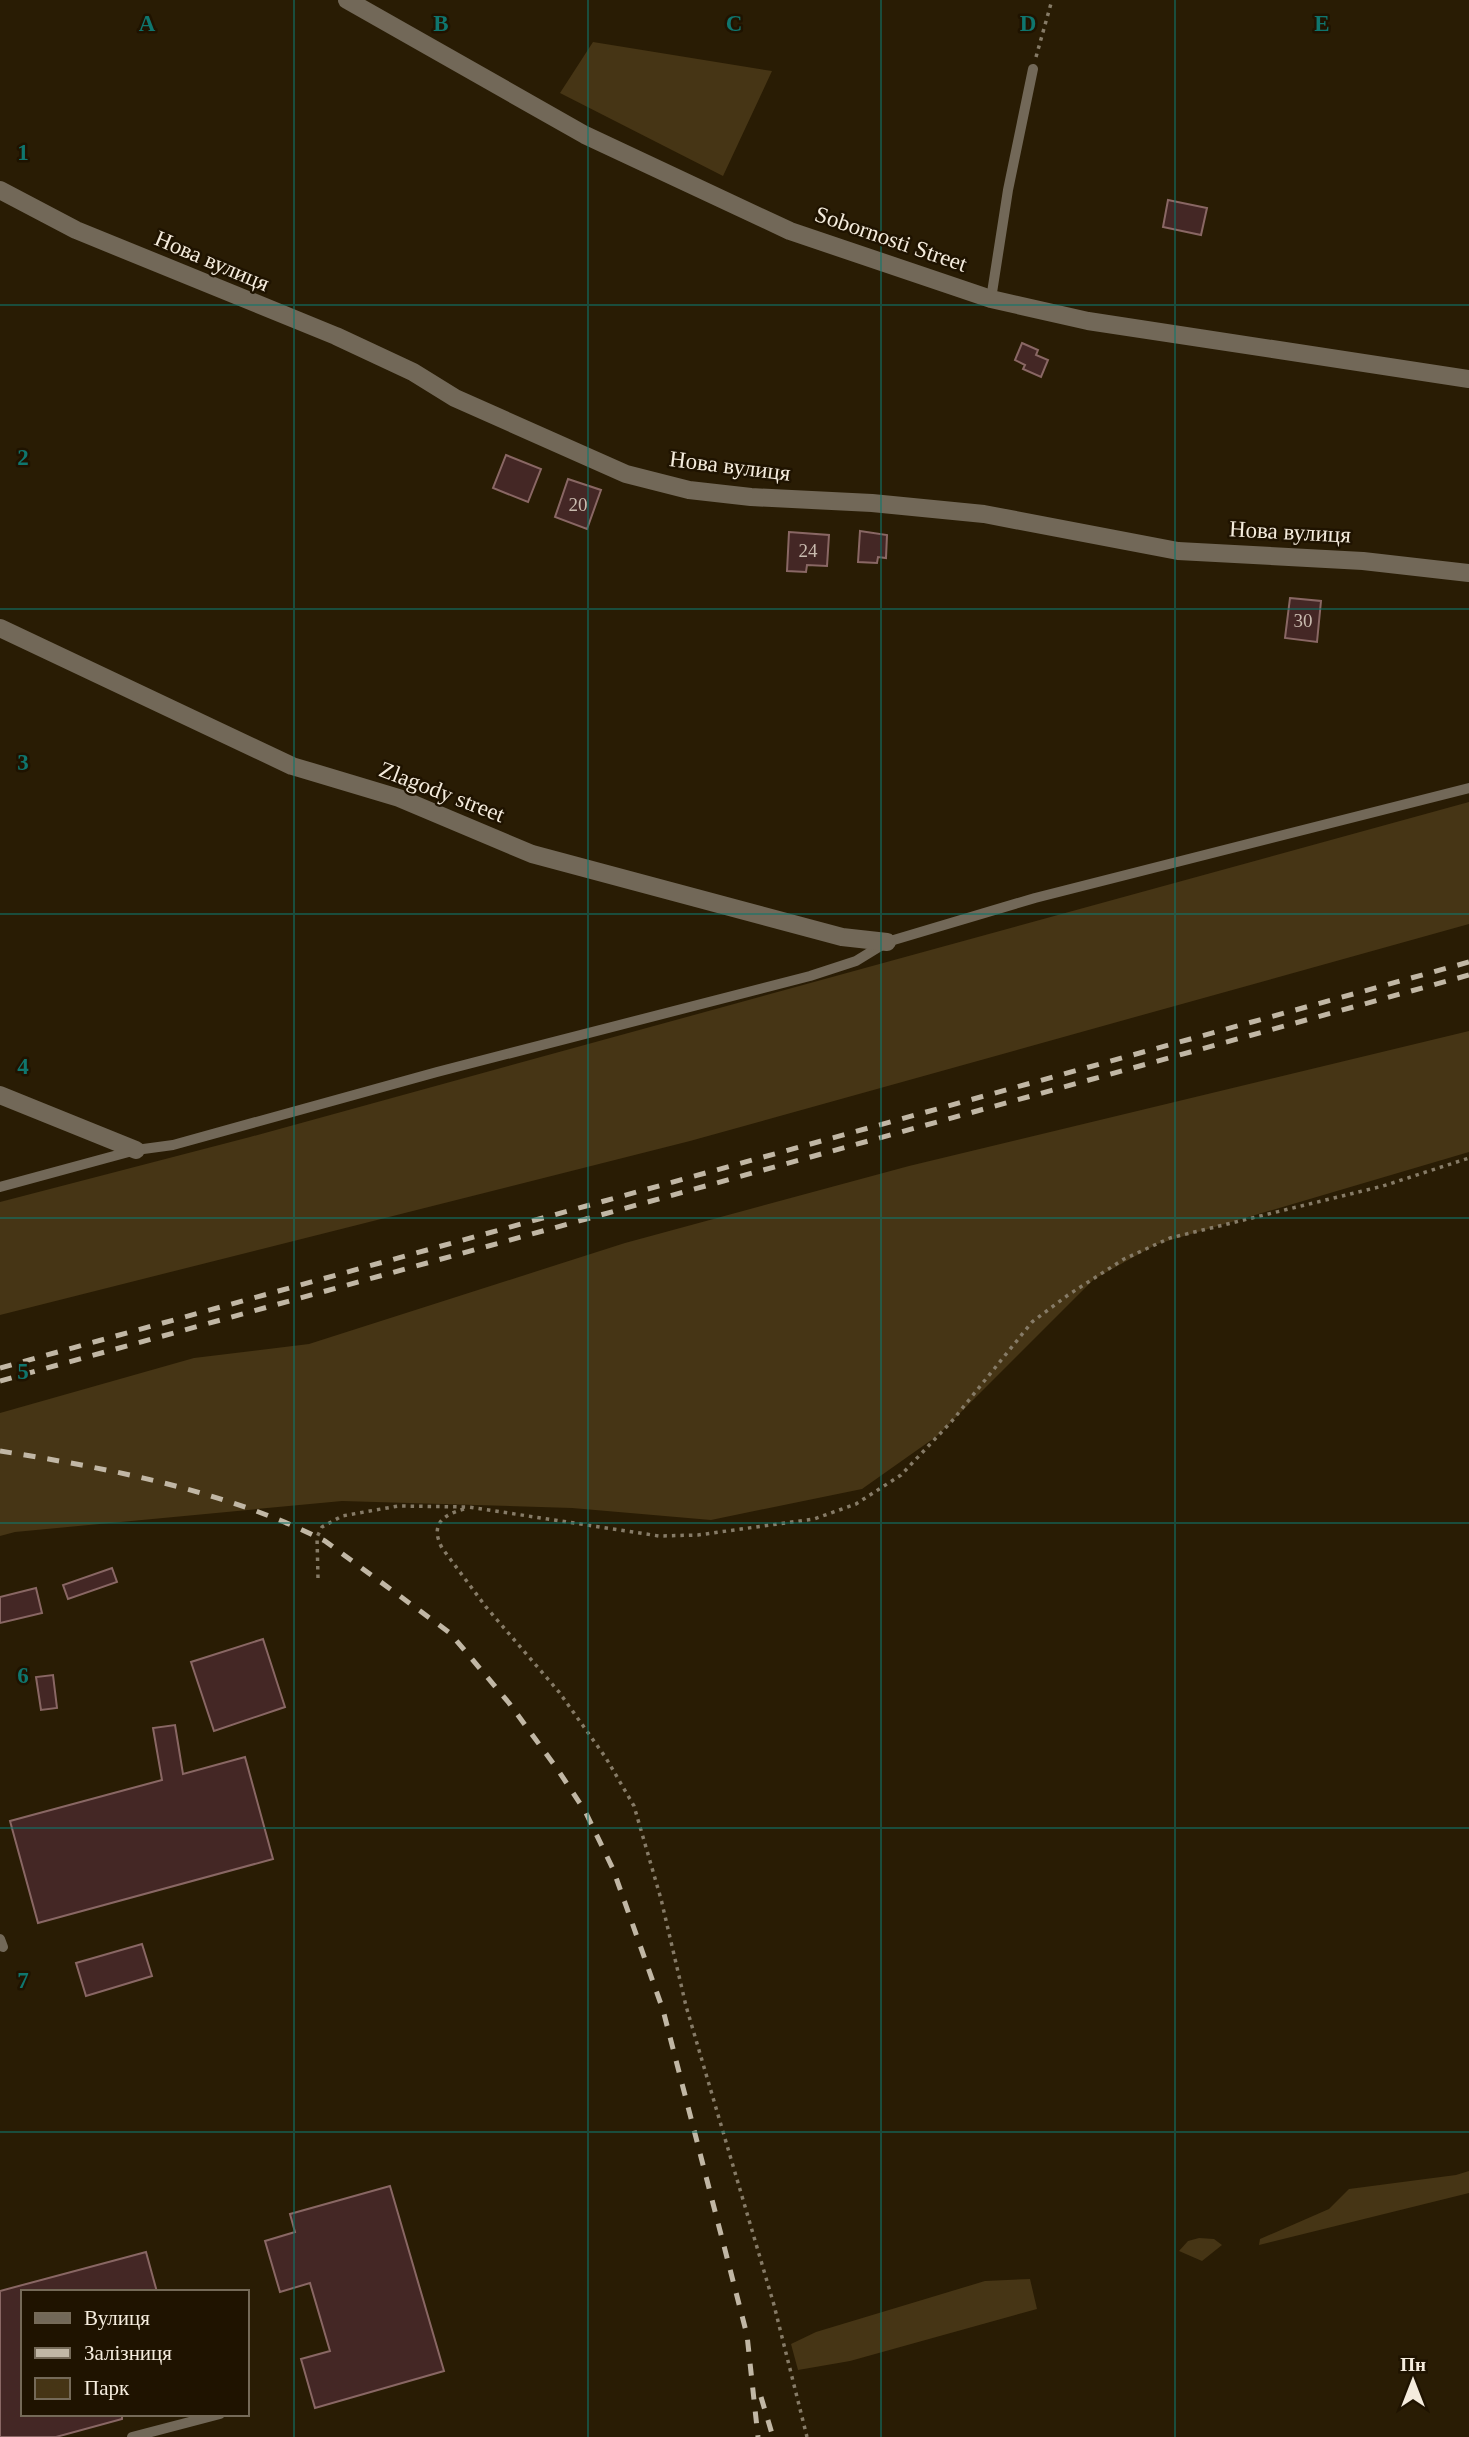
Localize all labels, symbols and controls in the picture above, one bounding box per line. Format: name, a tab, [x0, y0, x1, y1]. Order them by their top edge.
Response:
text: A	[139, 11, 156, 36]
text: B	[433, 11, 449, 36]
text: C	[726, 11, 742, 36]
text: D	[1020, 11, 1036, 36]
text: E	[1314, 11, 1330, 36]
text: 1	[17, 140, 29, 165]
street label: Sobornosti Street	[812, 201, 971, 277]
street label: Нова вулиця	[151, 226, 273, 296]
text: 2	[17, 445, 29, 470]
street label: Нова вулиця	[668, 446, 792, 486]
house number: 20	[569, 494, 588, 515]
street label: Нова вулиця	[1228, 516, 1352, 548]
house number: 24	[799, 540, 818, 561]
house number: 30	[1294, 610, 1313, 631]
text: 3	[17, 750, 29, 775]
street label: Zlagody street	[376, 757, 509, 828]
text: 4	[17, 1054, 29, 1079]
text: 5	[17, 1359, 29, 1384]
text: 6	[17, 1663, 29, 1688]
text: 7	[17, 1968, 29, 1993]
legend	[21, 2290, 248, 2416]
text: Вулиця	[84, 2306, 150, 2330]
text: Залізниця	[84, 2341, 172, 2365]
north arrow	[1378, 2346, 1448, 2416]
text: Пн	[1400, 2354, 1426, 2375]
text: Парк	[84, 2376, 130, 2400]

